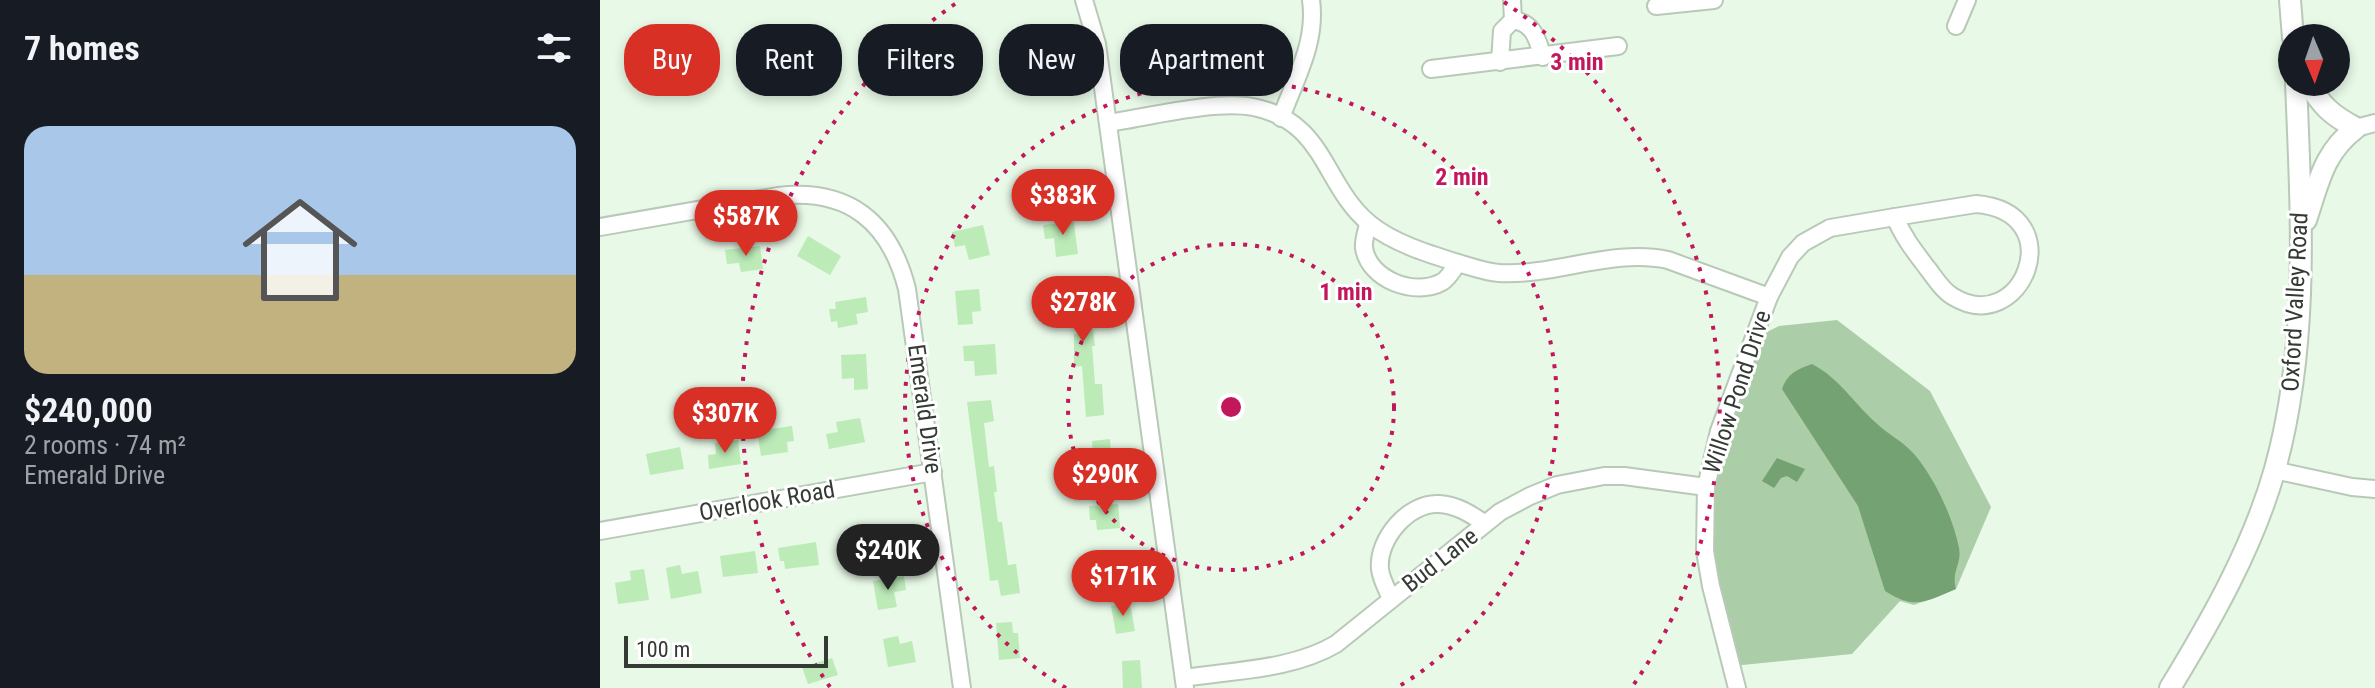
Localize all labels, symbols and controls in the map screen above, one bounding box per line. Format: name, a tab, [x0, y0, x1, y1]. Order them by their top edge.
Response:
chip: Buy	[624, 24, 720, 96]
chip: Rent	[736, 24, 842, 96]
chip: Filters	[858, 24, 983, 96]
chip: New	[999, 24, 1104, 96]
chip: Apartment	[1120, 24, 1293, 96]
north arrow	[2278, 24, 2350, 96]
map controls	[2278, 24, 2350, 96]
icon: filters	[532, 26, 576, 70]
text: 7 homes	[24, 28, 140, 68]
text: 3 min	[1550, 48, 1604, 76]
text: 2 min	[1435, 163, 1489, 191]
pin: $383K	[1007, 169, 1119, 237]
icon: home	[228, 178, 372, 322]
text: $383K	[1030, 180, 1096, 210]
pin: $587K	[690, 190, 802, 258]
text: $587K	[713, 201, 779, 231]
street label: Oxford Valley Road	[2276, 212, 2314, 392]
pin: $278K	[1027, 276, 1139, 344]
text: 1 min	[1319, 278, 1373, 306]
text: $278K	[1050, 287, 1116, 317]
street label: Willow Pond Drive	[1697, 307, 1777, 477]
street label: Emerald Drive	[902, 342, 948, 476]
pin: $307K	[669, 387, 781, 455]
text: $240,000	[24, 390, 153, 430]
centre of rings	[1217, 393, 1245, 421]
text: $307K	[692, 398, 758, 428]
text: 2 rooms · 74 m²	[24, 430, 186, 460]
pin: $290K	[1049, 448, 1161, 516]
text: $290K	[1072, 459, 1138, 489]
text: Emerald Drive	[24, 460, 165, 490]
street label: Overlook Road	[697, 475, 837, 527]
street label: Bud Lane	[1397, 522, 1483, 598]
pin: $240K	[832, 524, 944, 592]
text: $240K	[855, 535, 921, 565]
pin: $171K	[1067, 550, 1179, 618]
text: $171K	[1090, 561, 1156, 591]
scale bar	[624, 632, 828, 668]
text: 100 m	[636, 637, 690, 662]

